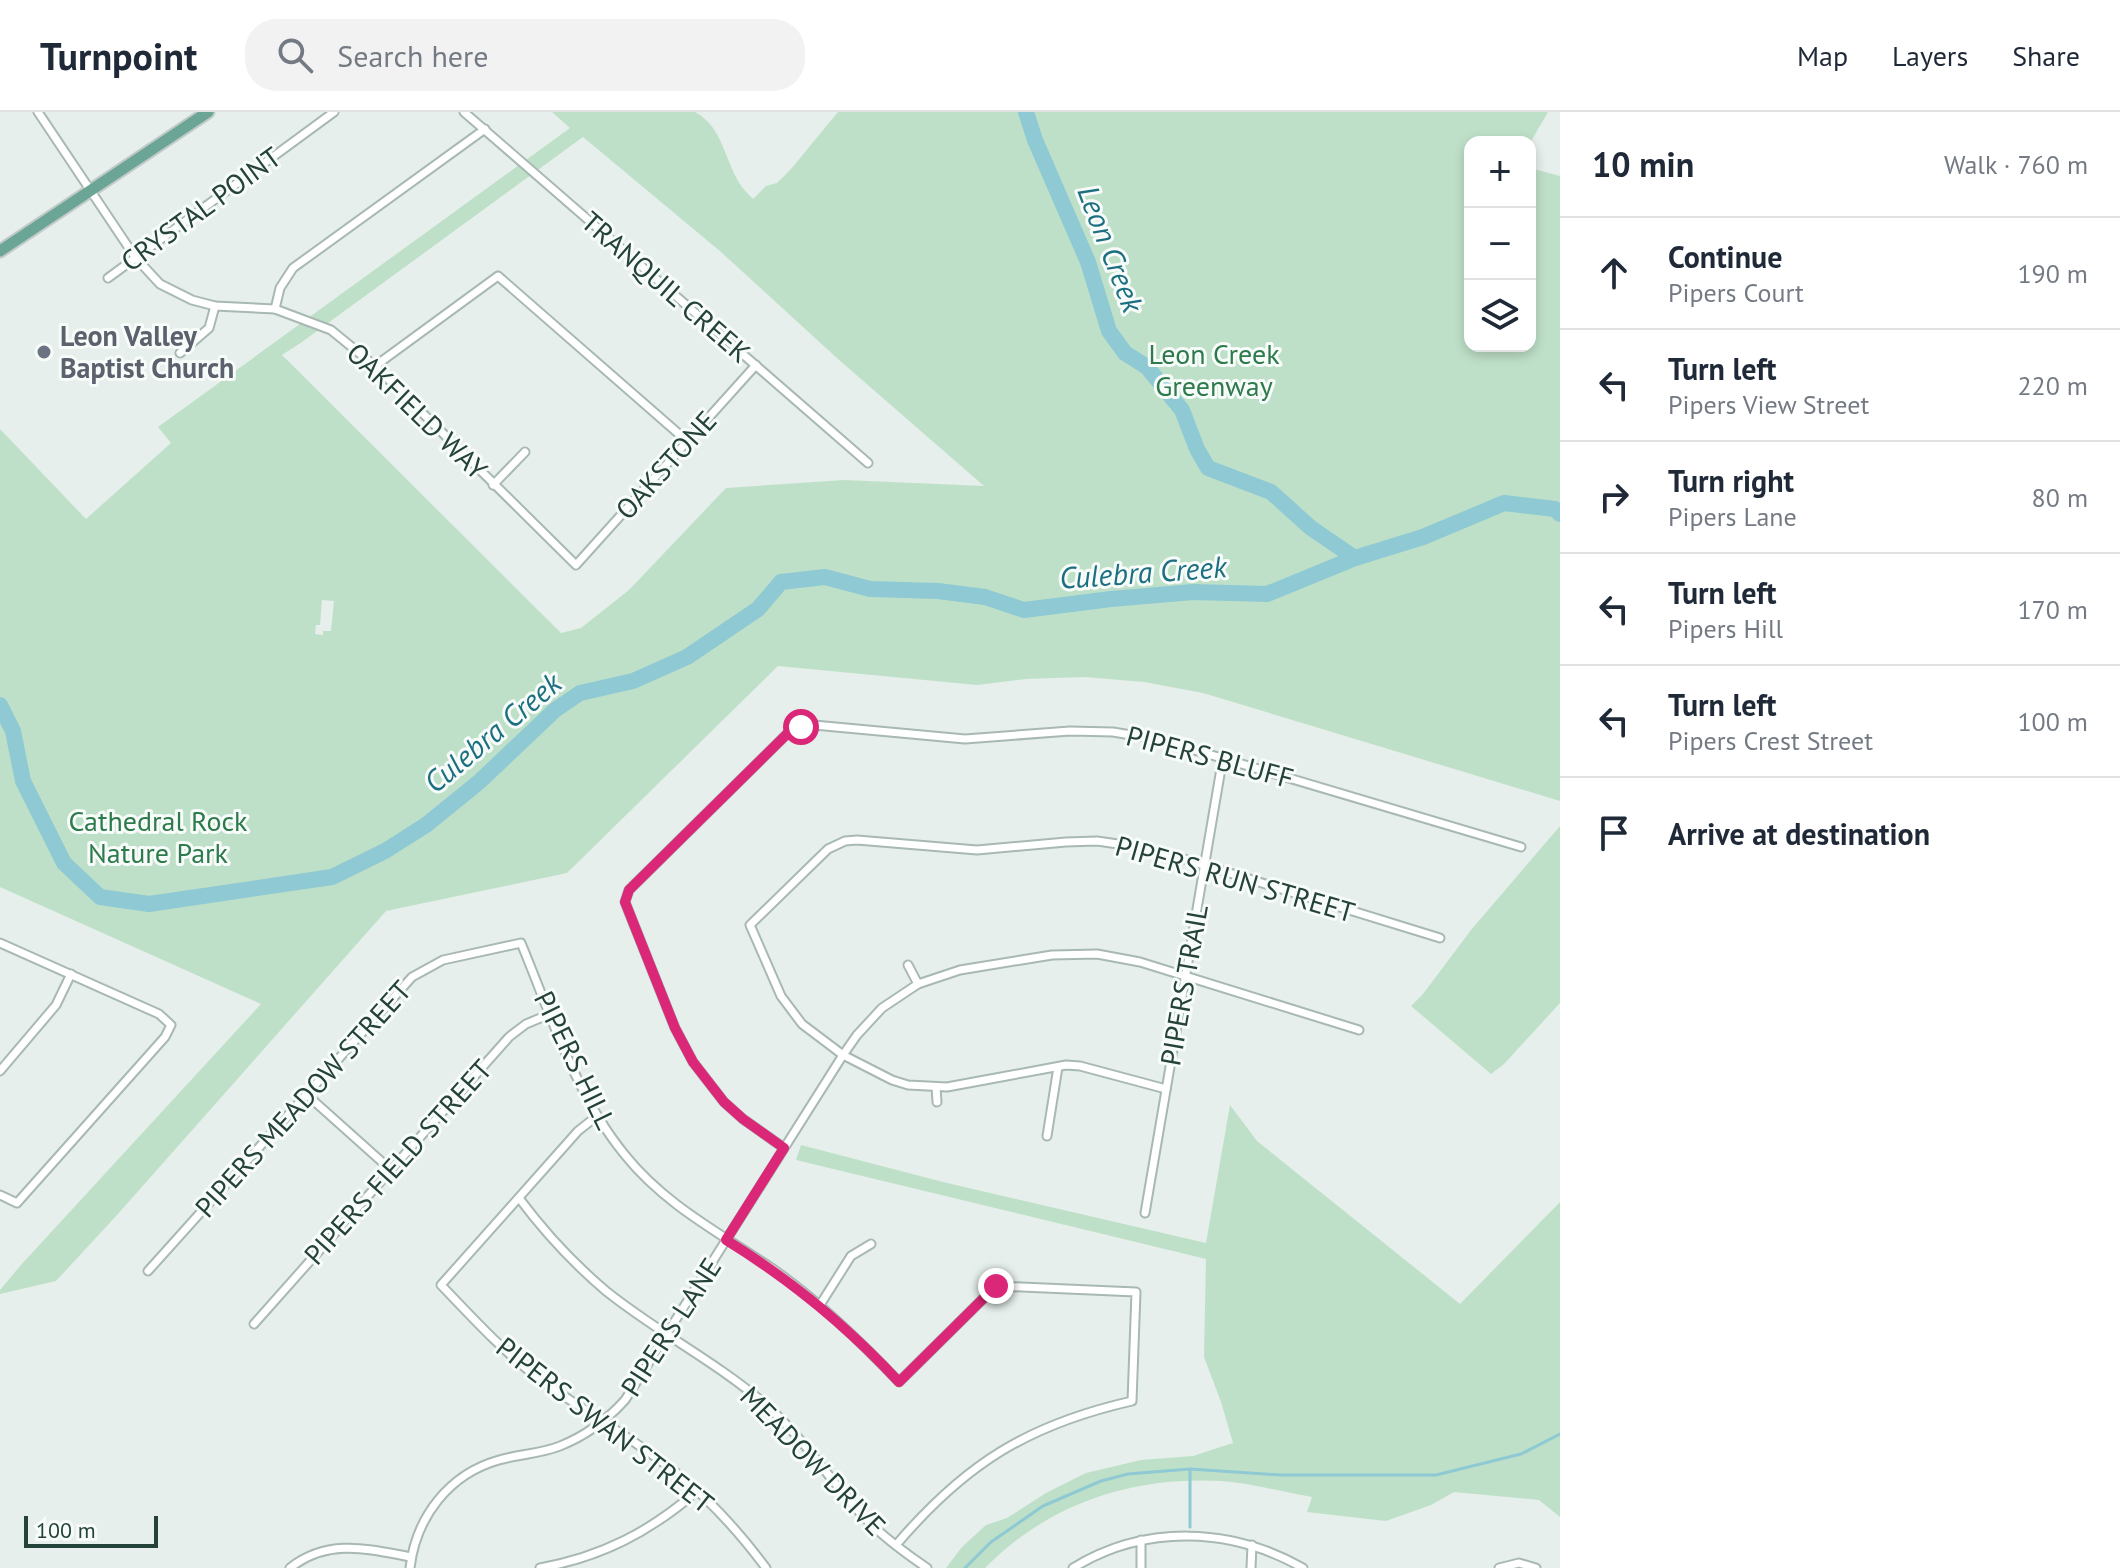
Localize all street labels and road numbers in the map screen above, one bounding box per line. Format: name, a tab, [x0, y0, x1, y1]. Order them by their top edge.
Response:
street label: CRYSTAL POINT	[113, 138, 288, 279]
street label: TRANQUIL CREEK	[574, 203, 759, 370]
street label: OAKFIELD WAY	[339, 334, 496, 487]
street label: OAKSTONE	[607, 403, 724, 527]
street label: PIPERS BLUFF	[1123, 716, 1298, 797]
street label: PIPERS RUN STREET	[1111, 827, 1360, 931]
street label: PIPERS TRAIL	[1151, 901, 1216, 1068]
street label: PIPERS MEADOW STREET	[186, 972, 419, 1225]
street label: PIPERS HILL	[526, 985, 625, 1135]
street label: PIPERS FIELD STREET	[296, 1051, 500, 1272]
street label: PIPERS LANE	[612, 1250, 729, 1403]
street label: PIPERS SWAN STREET	[489, 1328, 722, 1521]
street label: MEADOW DRIVE	[733, 1378, 894, 1543]

